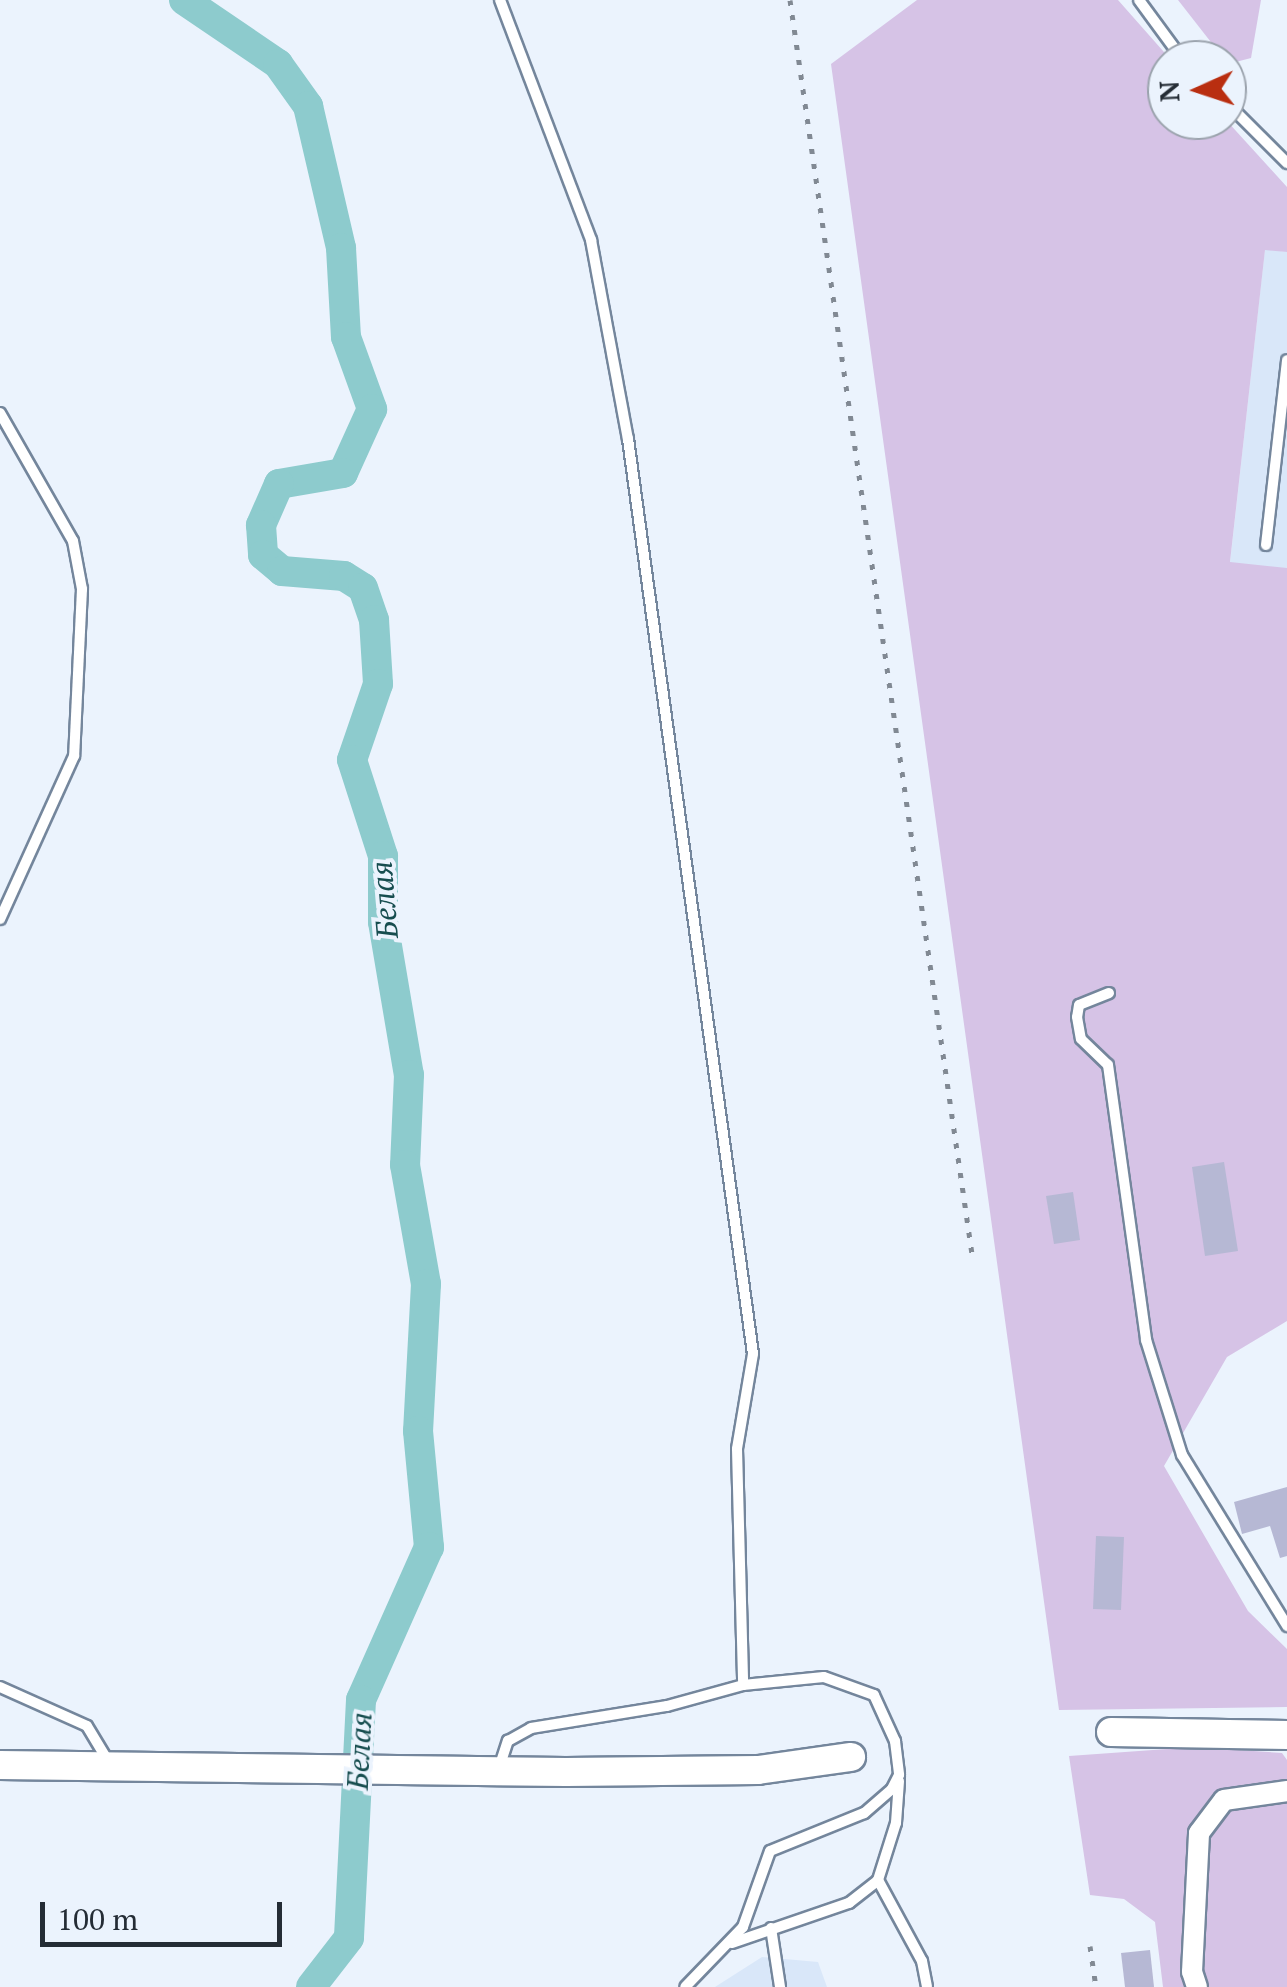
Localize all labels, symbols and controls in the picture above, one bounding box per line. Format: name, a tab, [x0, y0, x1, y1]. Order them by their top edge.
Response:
north arrow	[1147, 40, 1247, 140]
text: N	[1150, 80, 1188, 103]
water label: Белая	[363, 860, 405, 940]
water label: Белая	[339, 1711, 379, 1791]
scale bar	[45, 1882, 288, 1944]
text: 100 m	[57, 1899, 138, 1939]

